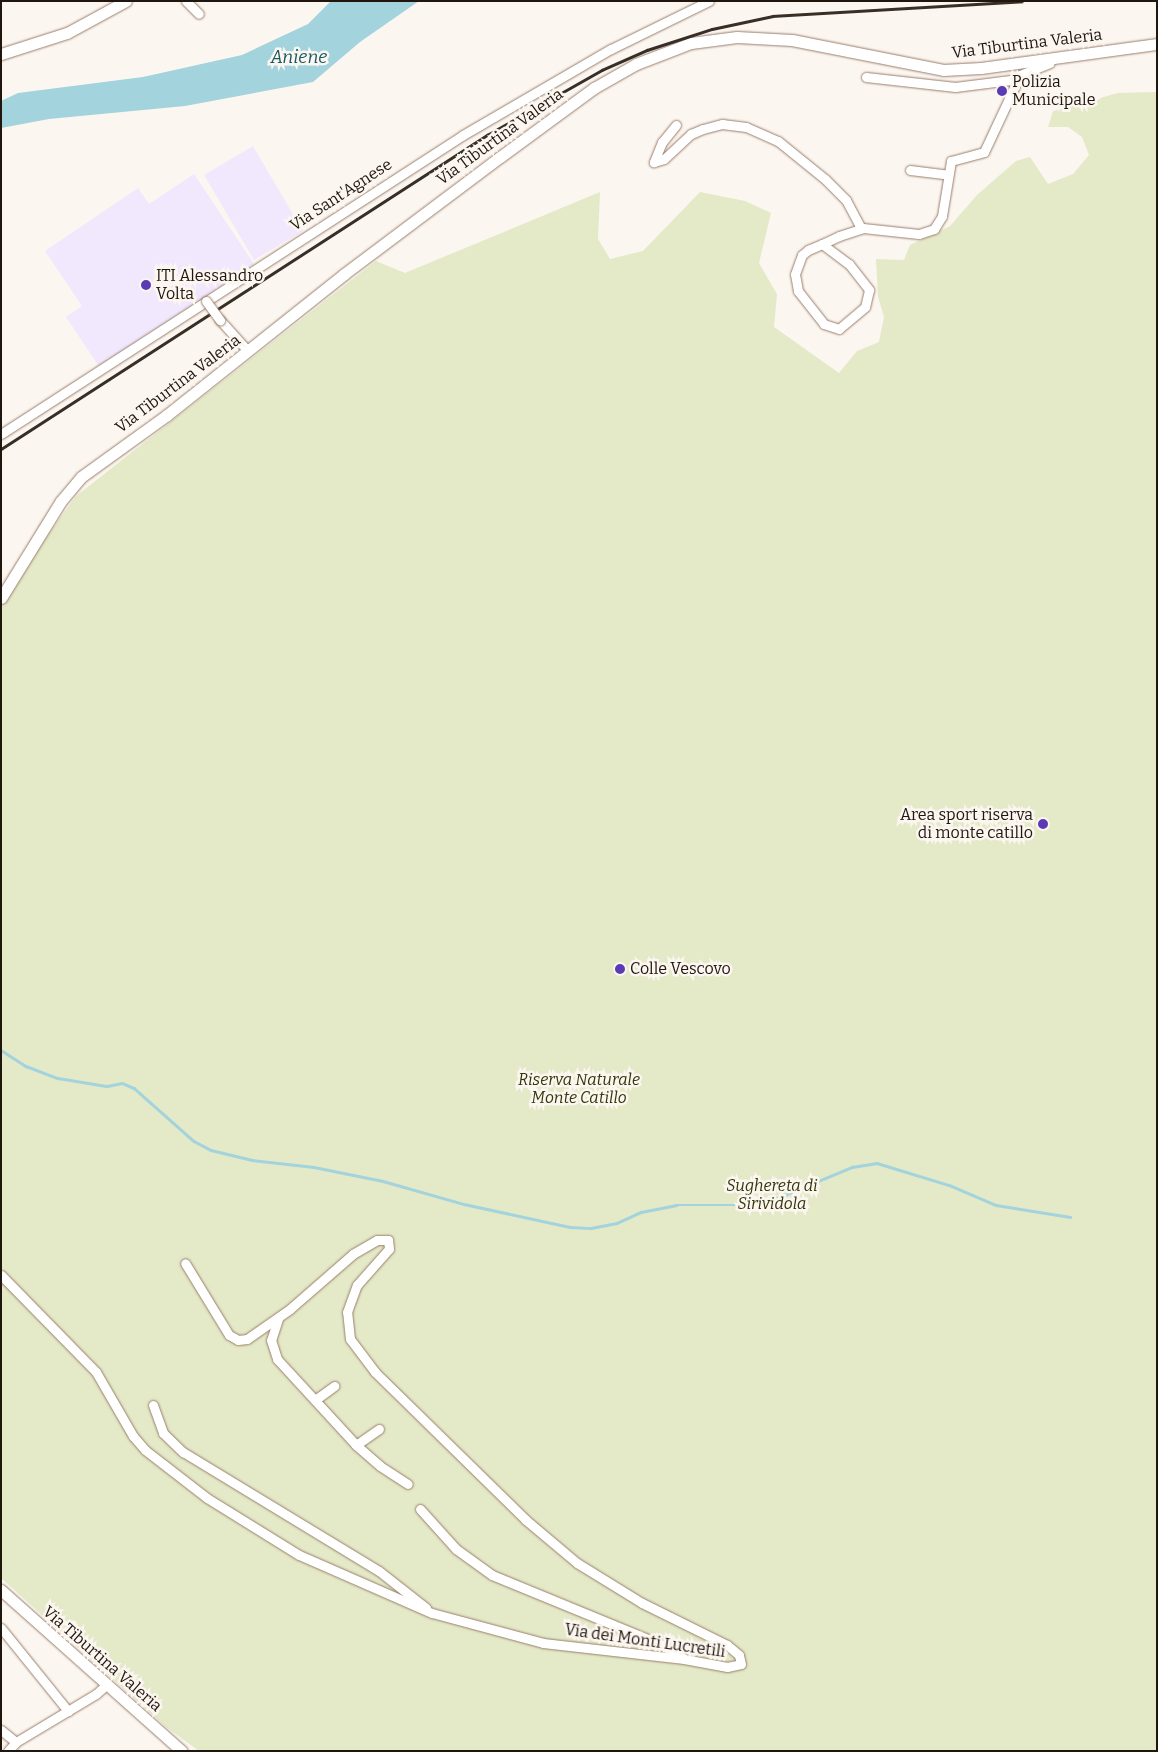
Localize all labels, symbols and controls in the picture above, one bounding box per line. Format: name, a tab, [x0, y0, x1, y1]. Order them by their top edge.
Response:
street label: Via Tiburtina Valeria	[951, 25, 1103, 63]
water label: Aniene	[271, 46, 327, 68]
place label: Polizia Municipale	[1012, 72, 1095, 110]
street label: Via Tiburtina Valeria	[433, 85, 567, 189]
marker: Polizia Municipale	[996, 85, 1008, 97]
street label: Via Sant'Agnese	[286, 155, 396, 235]
place label: ITI Alessandro Volta	[156, 266, 263, 304]
marker: ITI Alessandro Volta	[140, 279, 152, 291]
street label: Via Tiburtina Valeria	[112, 331, 244, 437]
place label: Area sport riserva di monte catillo	[900, 805, 1033, 843]
marker: Area sport riserva di monte catillo	[1037, 818, 1049, 830]
place label: Colle Vescovo	[630, 959, 731, 979]
marker: Colle Vescovo	[614, 963, 626, 975]
park label: Riserva Naturale Monte Catillo	[518, 1070, 640, 1108]
park label: Sughereta di Sirividola	[726, 1176, 818, 1214]
street label: Via Tiburtina Valeria	[39, 1602, 165, 1716]
street label: Via dei Monti Lucretili	[563, 1620, 727, 1662]

